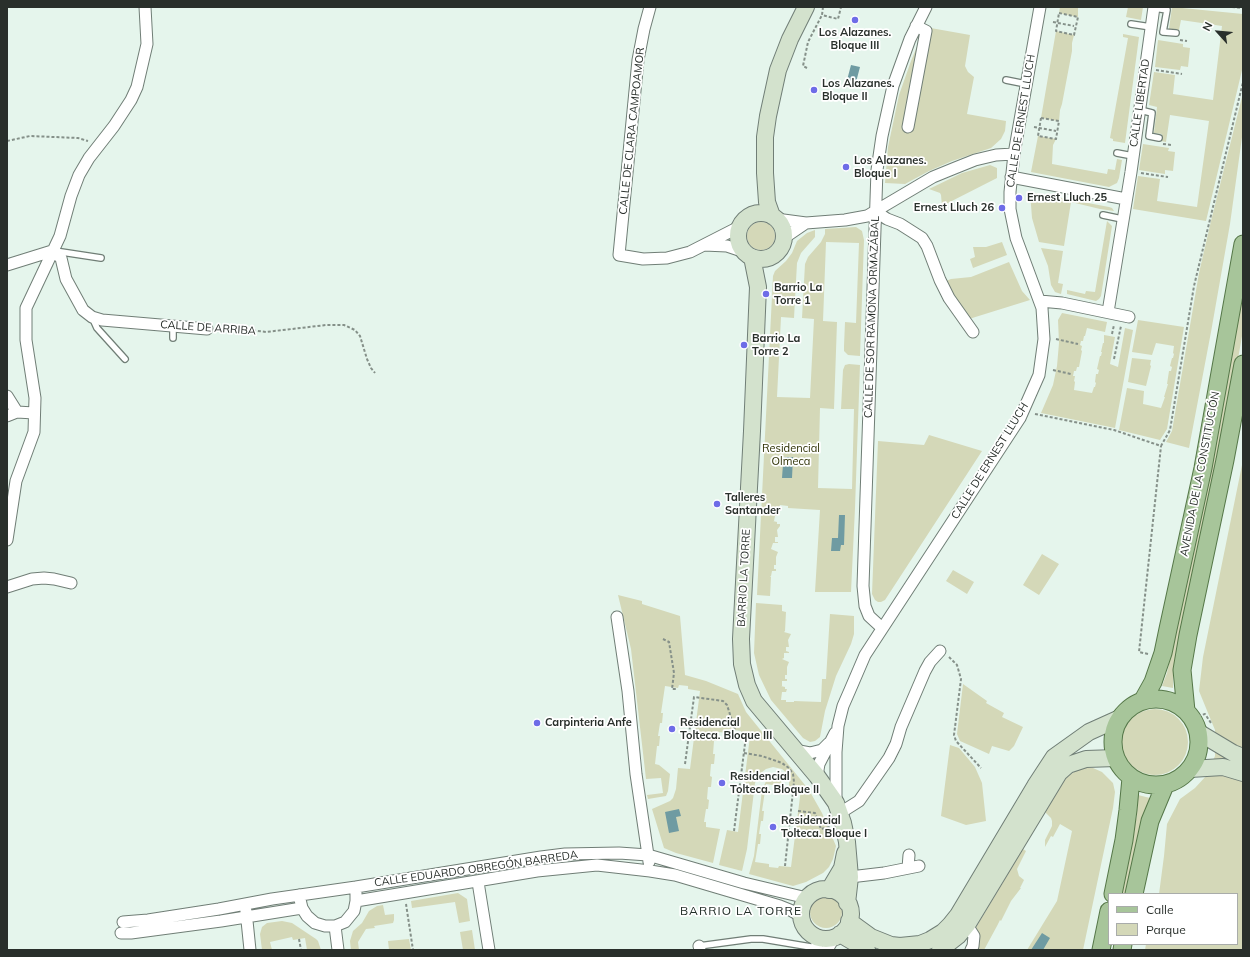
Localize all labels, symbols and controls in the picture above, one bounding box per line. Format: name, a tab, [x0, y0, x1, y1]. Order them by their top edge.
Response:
north arrow	[1198, 12, 1238, 52]
marker: Los Alazanes. Bloque III	[850, 15, 860, 25]
text: N	[1199, 20, 1215, 33]
place label: Los Alazanes. Bloque III	[819, 26, 891, 52]
street label: CALLE DE CLARA CAMPOAMOR	[617, 47, 647, 215]
street label: CALLE DE ERNEST LLUCH	[1004, 53, 1038, 189]
street label: CALLE LIBERTAD	[1127, 58, 1153, 148]
place label: Los Alazanes. Bloque II	[822, 77, 894, 103]
marker: Los Alazanes. Bloque II	[809, 85, 819, 95]
place label: Los Alazanes. Bloque I	[854, 154, 926, 180]
marker: Los Alazanes. Bloque I	[841, 162, 851, 172]
place label: Ernest Lluch 25	[1027, 191, 1107, 205]
marker: Ernest Lluch 25	[1014, 193, 1024, 203]
place label: Ernest Lluch 26	[914, 201, 994, 215]
marker: Ernest Lluch 26	[997, 203, 1007, 213]
street label: CALLE DE SOR RAMONA ORMAZÁBAL	[862, 216, 882, 418]
place label: Barrio La Torre 1	[774, 281, 822, 307]
marker: Barrio La Torre 1	[761, 289, 771, 299]
street label: CALLE DE ARRIBA	[160, 318, 256, 338]
place label: Barrio La Torre 2	[752, 332, 800, 358]
marker: Barrio La Torre 2	[739, 340, 749, 350]
street label: AVENIDA DE LA CONSTITUCIÓN	[1177, 390, 1223, 558]
street label: CALLE DE ERNEST LLUCH	[949, 400, 1031, 522]
park label: Residencial Olmeca	[762, 442, 820, 468]
place label: Talleres Santander	[725, 491, 780, 517]
marker: Talleres Santander	[712, 499, 722, 509]
street label: BARRIO LA TORRE	[735, 529, 753, 627]
place label: Carpinteria Anfe	[545, 716, 632, 730]
place label: Residencial Tolteca. Bloque III	[680, 716, 772, 742]
marker: Carpinteria Anfe	[532, 718, 542, 728]
marker: Residencial Tolteca. Bloque III	[667, 724, 677, 734]
place label: Residencial Tolteca. Bloque II	[730, 770, 819, 796]
marker: Residencial Tolteca. Bloque II	[717, 778, 727, 788]
place label: Residencial Tolteca. Bloque I	[781, 814, 867, 840]
marker: Residencial Tolteca. Bloque I	[768, 822, 778, 832]
street label: CALLE EDUARDO OBREGÓN BARREDA	[373, 848, 579, 890]
legend	[1108, 893, 1238, 945]
text: Calle	[1146, 902, 1173, 917]
district label: BARRIO LA TORRE	[680, 904, 802, 918]
text: Parque	[1146, 922, 1186, 937]

